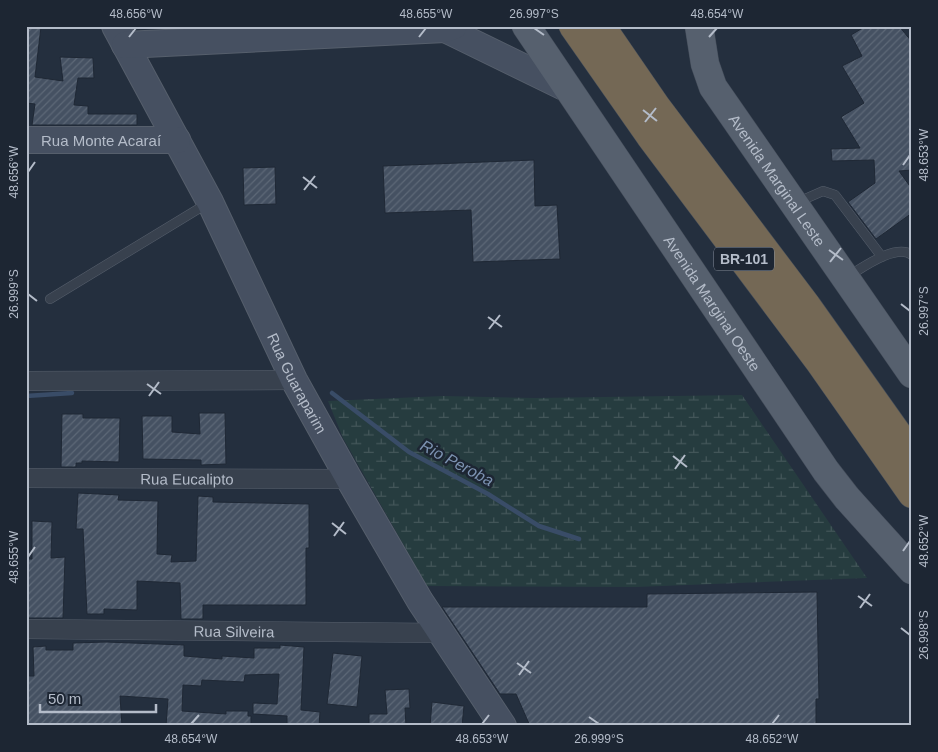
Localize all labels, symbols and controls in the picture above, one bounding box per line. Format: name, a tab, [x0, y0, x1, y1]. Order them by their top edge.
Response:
text: 48.656°W	[110, 7, 163, 21]
text: 48.655°W	[400, 7, 453, 21]
text: 26.997°S	[509, 7, 559, 21]
text: 48.654°W	[691, 7, 744, 21]
street label: Avenida Marginal Leste	[726, 111, 829, 249]
text: 48.653°W	[917, 128, 931, 181]
street label: Rua Monte Acaraí	[41, 132, 162, 149]
text: 48.656°W	[7, 145, 21, 198]
street label: Avenida Marginal Oeste	[661, 232, 764, 374]
road number: BR-101	[714, 248, 774, 270]
text: 26.999°S	[7, 269, 21, 319]
text: 26.997°S	[917, 286, 931, 336]
street label: Rua Guaraparim	[264, 330, 330, 436]
water label: Rio Peroba	[418, 437, 496, 489]
street label: Rua Eucalipto	[140, 470, 234, 487]
text: 48.652°W	[917, 514, 931, 567]
text: 48.655°W	[7, 530, 21, 583]
text: 26.998°S	[917, 610, 931, 660]
street label: Rua Silveira	[193, 622, 275, 640]
scale bar	[40, 682, 156, 714]
text: 50 m	[48, 690, 81, 707]
text: 48.654°W	[165, 732, 218, 746]
text: 48.653°W	[456, 732, 509, 746]
text: 26.999°S	[574, 732, 624, 746]
text: 48.652°W	[746, 732, 799, 746]

